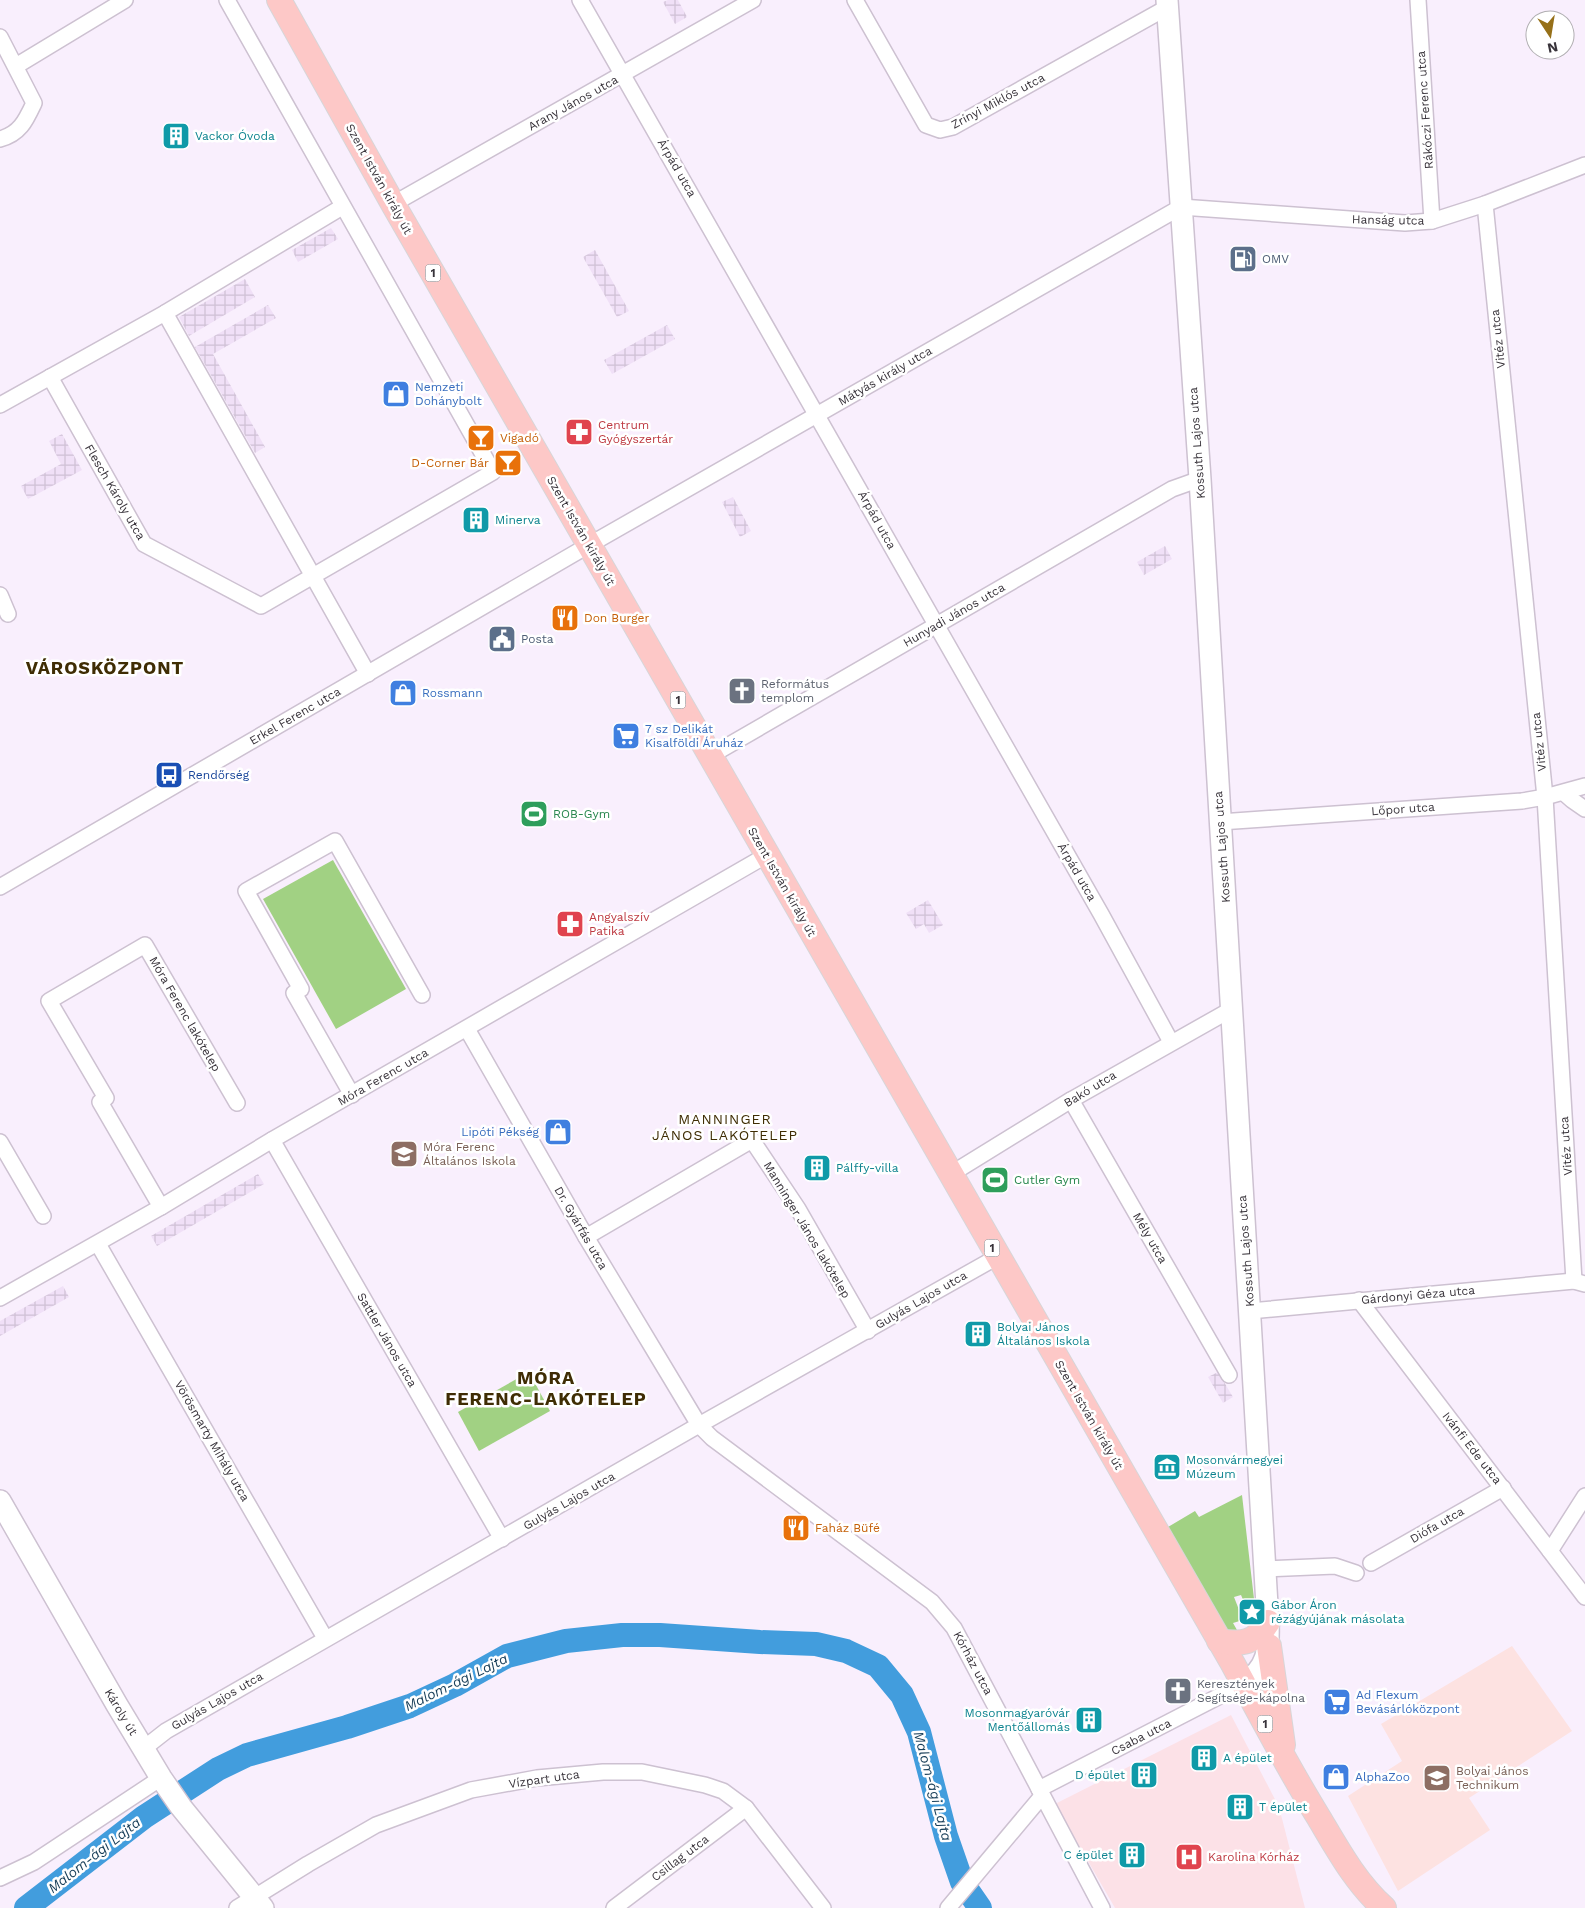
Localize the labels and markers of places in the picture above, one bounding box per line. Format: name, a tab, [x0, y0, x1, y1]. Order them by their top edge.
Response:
building icon: Vackor Óvoda	[161, 121, 191, 151]
place label: Vackor Óvoda	[195, 129, 275, 143]
fuel station icon: OMV	[1228, 244, 1258, 274]
place label: OMV	[1262, 252, 1289, 266]
shop icon: Nemzeti Dohánybolt	[381, 379, 411, 409]
place label: Nemzeti Dohánybolt	[415, 380, 482, 408]
pharmacy icon: Centrum Gyógyszertár	[564, 417, 594, 447]
place label: Centrum Gyógyszertár	[598, 418, 673, 446]
bar icon: Vigadó	[466, 423, 496, 453]
place label: Vigadó	[500, 431, 539, 445]
bar icon: D-Corner Bár	[493, 448, 523, 478]
place label: D-Corner Bár	[411, 456, 489, 470]
building icon: Minerva	[461, 505, 491, 535]
place label: Minerva	[495, 513, 541, 527]
restaurant icon: Don Burger	[550, 603, 580, 633]
place label: Don Burger	[584, 611, 650, 625]
public building icon: Posta	[487, 624, 517, 654]
place label: Posta	[521, 632, 554, 646]
church icon: Református templom	[727, 676, 757, 706]
place label: Református templom	[761, 677, 829, 705]
shop icon: Rossmann	[388, 678, 418, 708]
place label: Rossmann	[422, 686, 483, 700]
supermarket icon: 7 sz Delikát Kisalföldi Áruház	[611, 721, 641, 751]
place label: 7 sz Delikát Kisalföldi Áruház	[645, 722, 743, 750]
bus stop icon: Rendőrség	[154, 760, 184, 790]
place label: Rendőrség	[188, 768, 250, 782]
sports icon: ROB-Gym	[519, 799, 549, 829]
place label: ROB-Gym	[553, 807, 610, 821]
pharmacy icon: Angyalszív Patika	[555, 909, 585, 939]
place label: Angyalszív Patika	[589, 910, 650, 938]
shop icon: Lipóti Pékség	[543, 1117, 573, 1147]
place label: Lipóti Pékség	[461, 1125, 540, 1139]
school or university icon: Móra Ferenc Általános Iskola	[389, 1139, 419, 1169]
place label: Móra Ferenc Általános Iskola	[423, 1140, 516, 1168]
building icon: Pálffy-villa	[802, 1153, 832, 1183]
place label: Pálffy-villa	[836, 1161, 899, 1175]
sports icon: Cutler Gym	[980, 1165, 1010, 1195]
place label: Cutler Gym	[1014, 1173, 1080, 1187]
building icon: Bolyai János Általános Iskola	[963, 1319, 993, 1349]
place label: Bolyai János Általános Iskola	[997, 1320, 1090, 1348]
museum icon: Mosonvármegyei Múzeum	[1152, 1452, 1182, 1482]
place label: Mosonvármegyei Múzeum	[1186, 1453, 1283, 1481]
restaurant icon: Faház Büfé	[781, 1513, 811, 1543]
place label: Faház Büfé	[815, 1521, 880, 1535]
place icon: Gábor Áron rézágyújának másolata	[1237, 1597, 1267, 1627]
place label: Gábor Áron rézágyújának másolata	[1271, 1598, 1405, 1626]
church icon: Keresztények Segítsége-kápolna	[1163, 1676, 1193, 1706]
place label: Keresztények Segítsége-kápolna	[1197, 1677, 1305, 1705]
supermarket icon: Ad Flexum Bevásárlóközpont	[1322, 1687, 1352, 1717]
place label: Ad Flexum Bevásárlóközpont	[1356, 1688, 1460, 1716]
building icon: Mosonmagyaróvár Mentőállomás	[1074, 1705, 1104, 1735]
place label: Mosonmagyaróvár Mentőállomás	[965, 1706, 1070, 1734]
building icon: A épület	[1189, 1743, 1219, 1773]
place label: A épület	[1223, 1751, 1272, 1765]
building icon: D épület	[1129, 1760, 1159, 1790]
shop icon: AlphaZoo	[1321, 1762, 1351, 1792]
school or university icon: Bolyai János Technikum	[1422, 1763, 1452, 1793]
place label: Bolyai János Technikum	[1456, 1764, 1529, 1792]
place label: D épület	[1075, 1768, 1125, 1782]
place label: AlphaZoo	[1355, 1770, 1410, 1784]
building icon: T épület	[1225, 1792, 1255, 1822]
place label: T épület	[1259, 1800, 1307, 1814]
building icon: C épület	[1117, 1840, 1147, 1870]
hospital icon: Karolina Kórház	[1174, 1842, 1204, 1872]
place label: C épület	[1063, 1848, 1113, 1862]
place label: Karolina Kórház	[1208, 1850, 1299, 1864]

